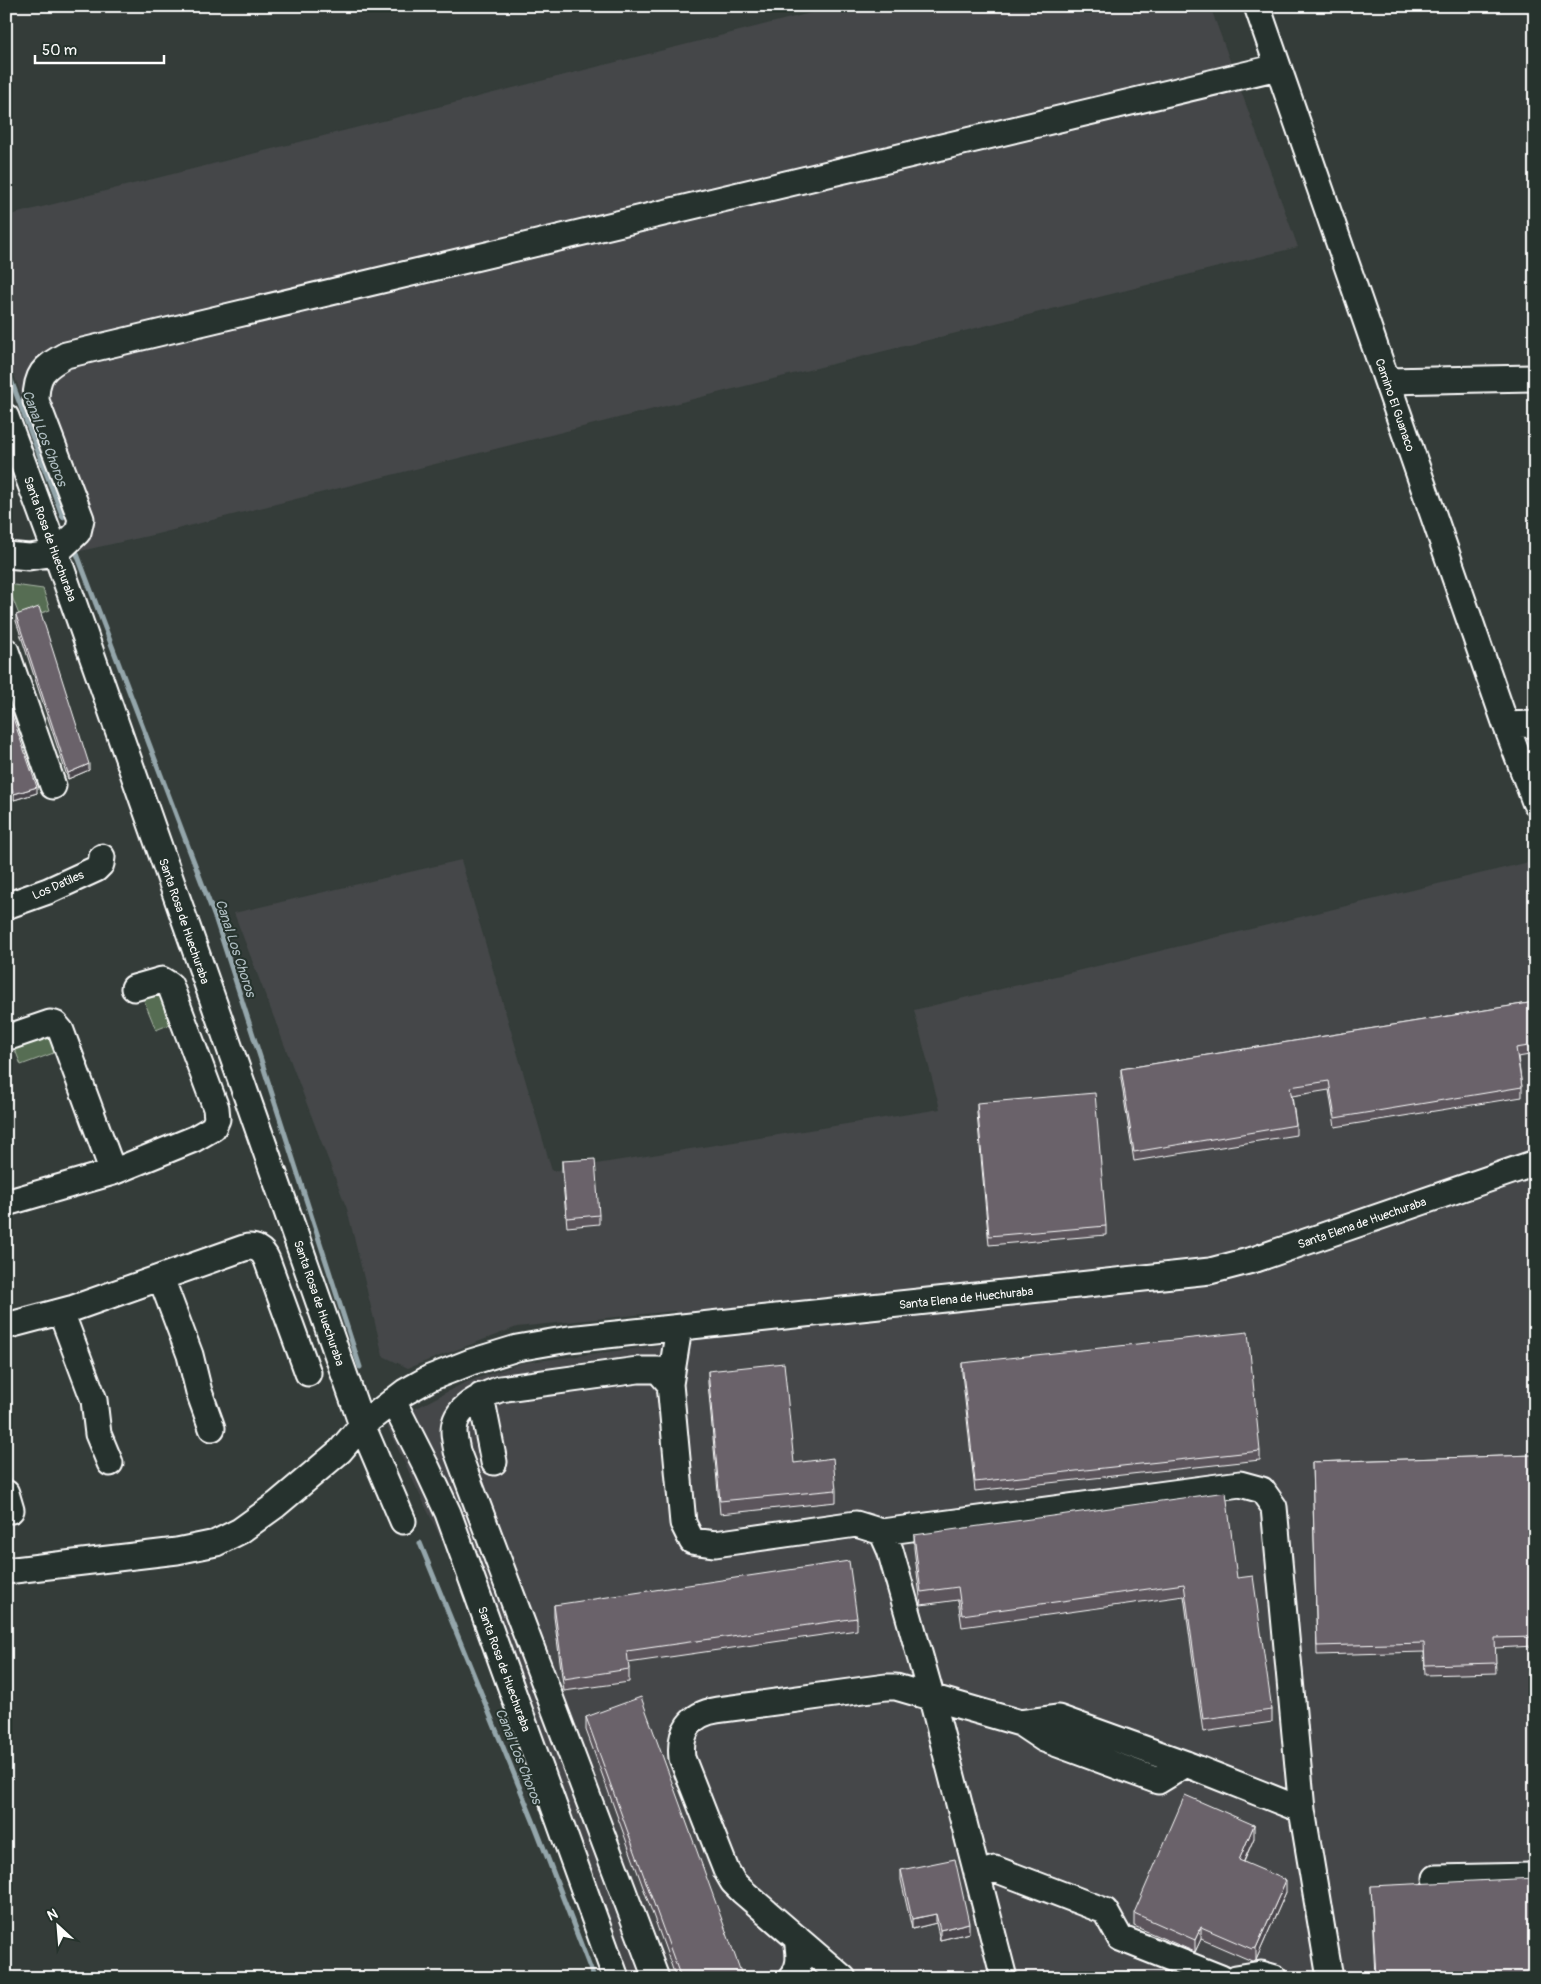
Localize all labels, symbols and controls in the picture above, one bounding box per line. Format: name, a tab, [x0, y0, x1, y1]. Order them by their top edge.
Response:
scale bar	[35, 32, 164, 64]
text: 50 m	[42, 41, 77, 60]
street label: Camino El Guanaco	[1372, 357, 1418, 454]
water label: Canal Los Choros	[18, 388, 71, 490]
street label: Santa Rosa de Huechuraba	[20, 475, 79, 604]
street label: Santa Rosa de Huechuraba	[155, 856, 212, 986]
street label: Los Datiles	[30, 867, 87, 904]
water label: Canal Los Choros	[212, 897, 260, 1001]
street label: Santa Elena de Huechuraba	[1296, 1194, 1429, 1253]
street label: Santa Rosa de Huechuraba	[290, 1238, 347, 1368]
street label: Santa Elena de Huechuraba	[898, 1284, 1034, 1313]
street label: Santa Rosa de Huechuraba	[474, 1605, 533, 1734]
water label: Canal Los Choros	[492, 1706, 546, 1808]
north arrow	[32, 1902, 82, 1952]
text: N	[45, 1905, 61, 1924]

